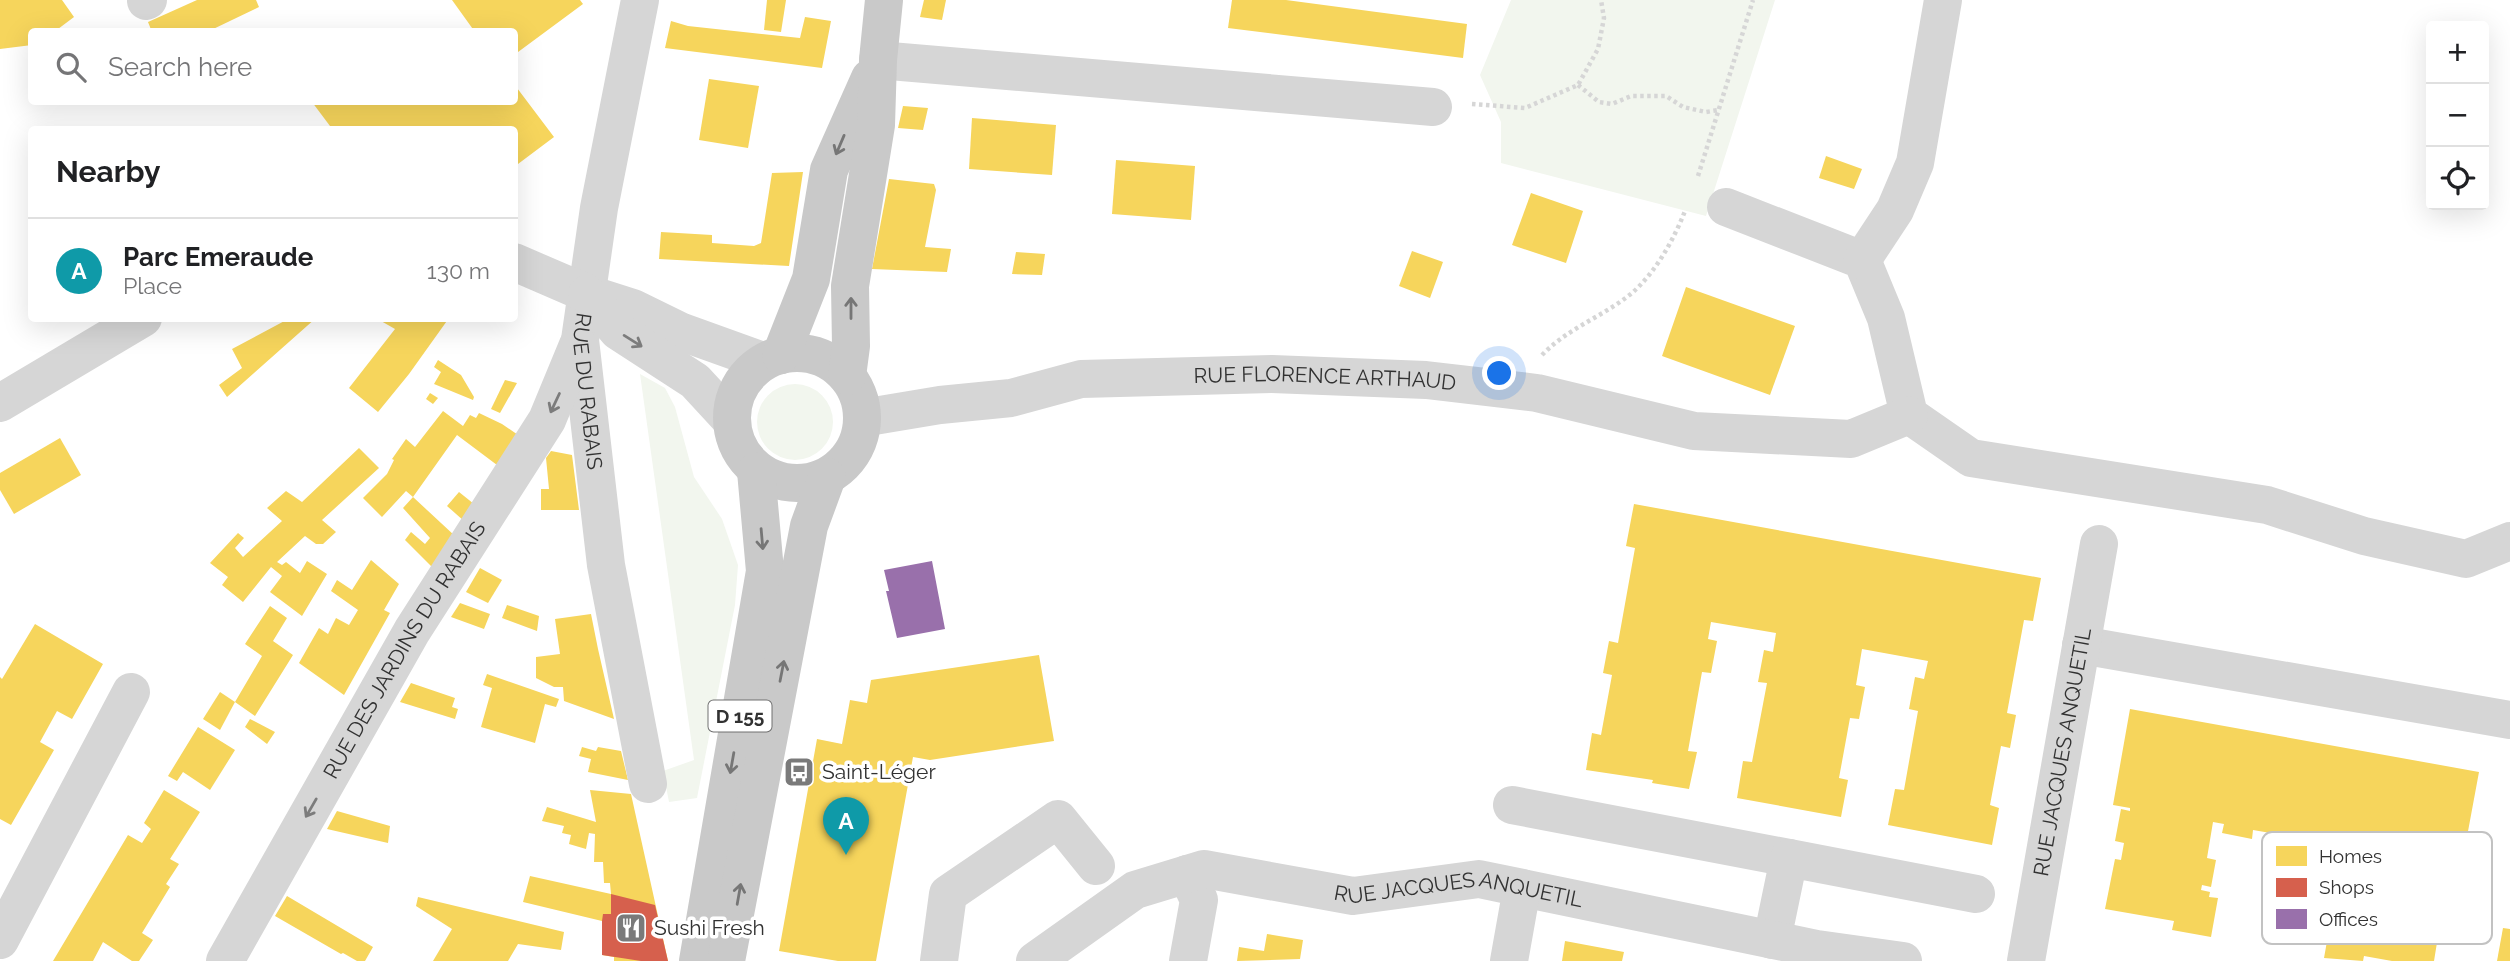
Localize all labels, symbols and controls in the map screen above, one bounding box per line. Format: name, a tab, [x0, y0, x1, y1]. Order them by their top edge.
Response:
map controls	[2426, 21, 2489, 210]
button: +	[2426, 21, 2489, 84]
search box	[28, 28, 518, 105]
icon: search	[52, 48, 90, 86]
text: Search here	[108, 52, 252, 82]
button: −	[2426, 84, 2489, 147]
one-way arrow	[833, 134, 846, 155]
button: locate	[2426, 147, 2489, 210]
text: Nearby	[56, 154, 160, 189]
text: Parc Emeraude	[123, 242, 313, 272]
text: A	[71, 257, 87, 284]
text: 130 m	[427, 257, 490, 284]
text: Place	[123, 272, 182, 299]
one-way arrow	[844, 297, 858, 320]
street label: RUE DU RABAIS	[568, 311, 608, 471]
one-way arrow	[623, 334, 643, 348]
your location	[1482, 356, 1516, 390]
street label: RUE FLORENCE ARTHAUD	[1193, 361, 1458, 395]
one-way arrow	[548, 392, 561, 413]
street label: RUE DES JARDINS DU RABAIS	[318, 517, 491, 783]
one-way arrow	[756, 527, 769, 549]
street label: RUE JACQUES ANQUETIL	[2028, 626, 2096, 878]
one-way arrow	[776, 660, 789, 683]
road number: D 155	[708, 701, 772, 732]
one-way arrow	[725, 751, 738, 774]
bus stop icon: Saint-Léger	[782, 755, 816, 789]
place label: Saint-Léger	[822, 759, 936, 784]
one-way arrow	[304, 797, 318, 817]
pin: A	[823, 797, 869, 855]
legend	[2262, 832, 2492, 944]
text: Homes	[2319, 845, 2382, 867]
street label: RUE JACQUES ANQUETIL	[1332, 866, 1585, 912]
text: Shops	[2319, 876, 2374, 898]
one-way arrow	[732, 883, 746, 906]
text: Offices	[2319, 908, 2378, 930]
restaurant icon: Sushi Fresh	[614, 911, 648, 945]
place label: Sushi Fresh	[654, 915, 765, 940]

